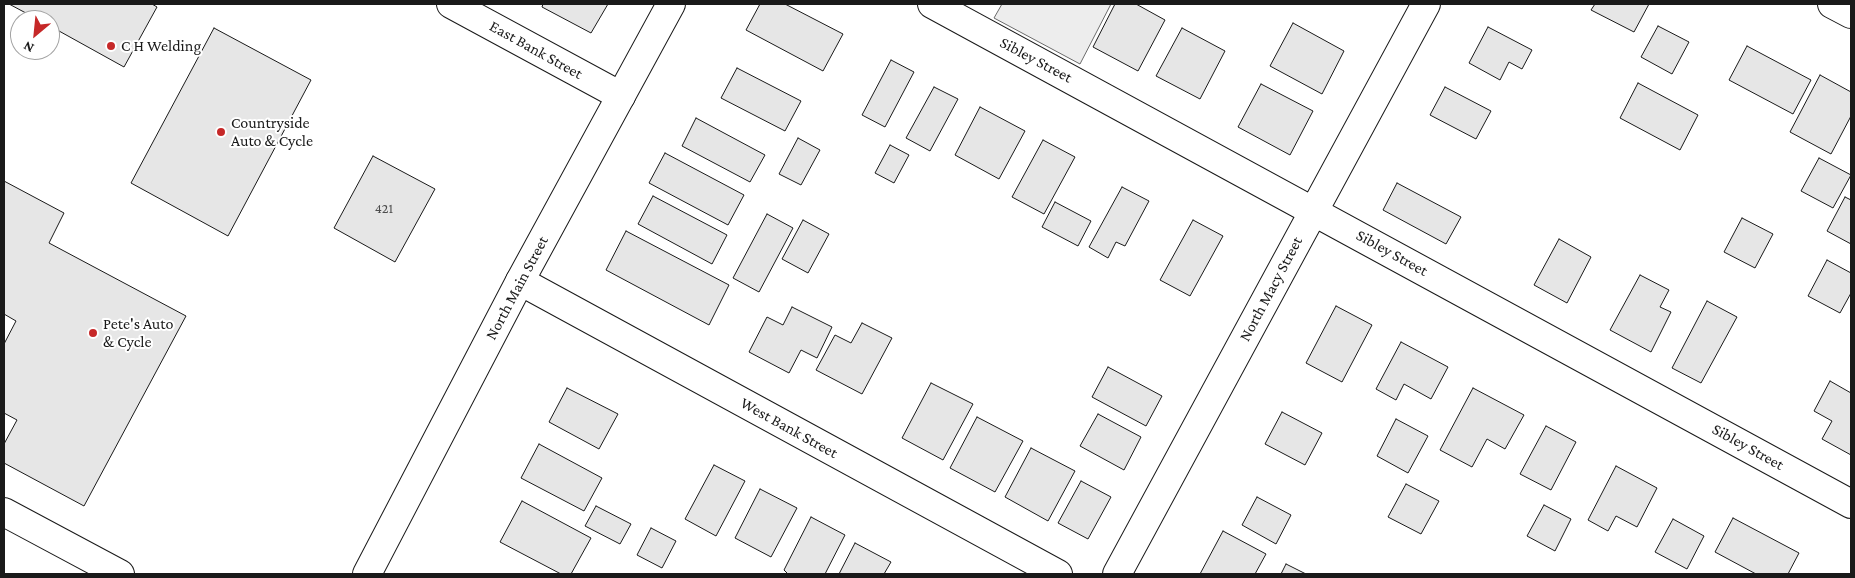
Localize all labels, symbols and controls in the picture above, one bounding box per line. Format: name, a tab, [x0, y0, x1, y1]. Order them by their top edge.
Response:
north arrow	[10, 10, 60, 60]
street label: East Bank Street	[486, 17, 586, 83]
street label: Sibley Street	[997, 33, 1075, 87]
place label: C H Welding	[121, 36, 201, 56]
text: N	[20, 38, 36, 57]
marker: C H Welding	[105, 40, 117, 52]
place label: Countryside Auto & Cycle	[231, 113, 313, 151]
marker: Countryside Auto & Cycle	[215, 126, 227, 138]
house number: 421	[375, 201, 393, 217]
street label: Sibley Street	[1353, 225, 1431, 281]
street label: North Main Street	[482, 233, 552, 343]
street label: North Macy Street	[1235, 233, 1307, 345]
place label: Pete's Auto & Cycle	[103, 314, 173, 352]
marker: Pete's Auto & Cycle	[87, 327, 99, 339]
street label: West Bank Street	[737, 393, 841, 463]
street label: Sibley Street	[1709, 419, 1787, 475]

